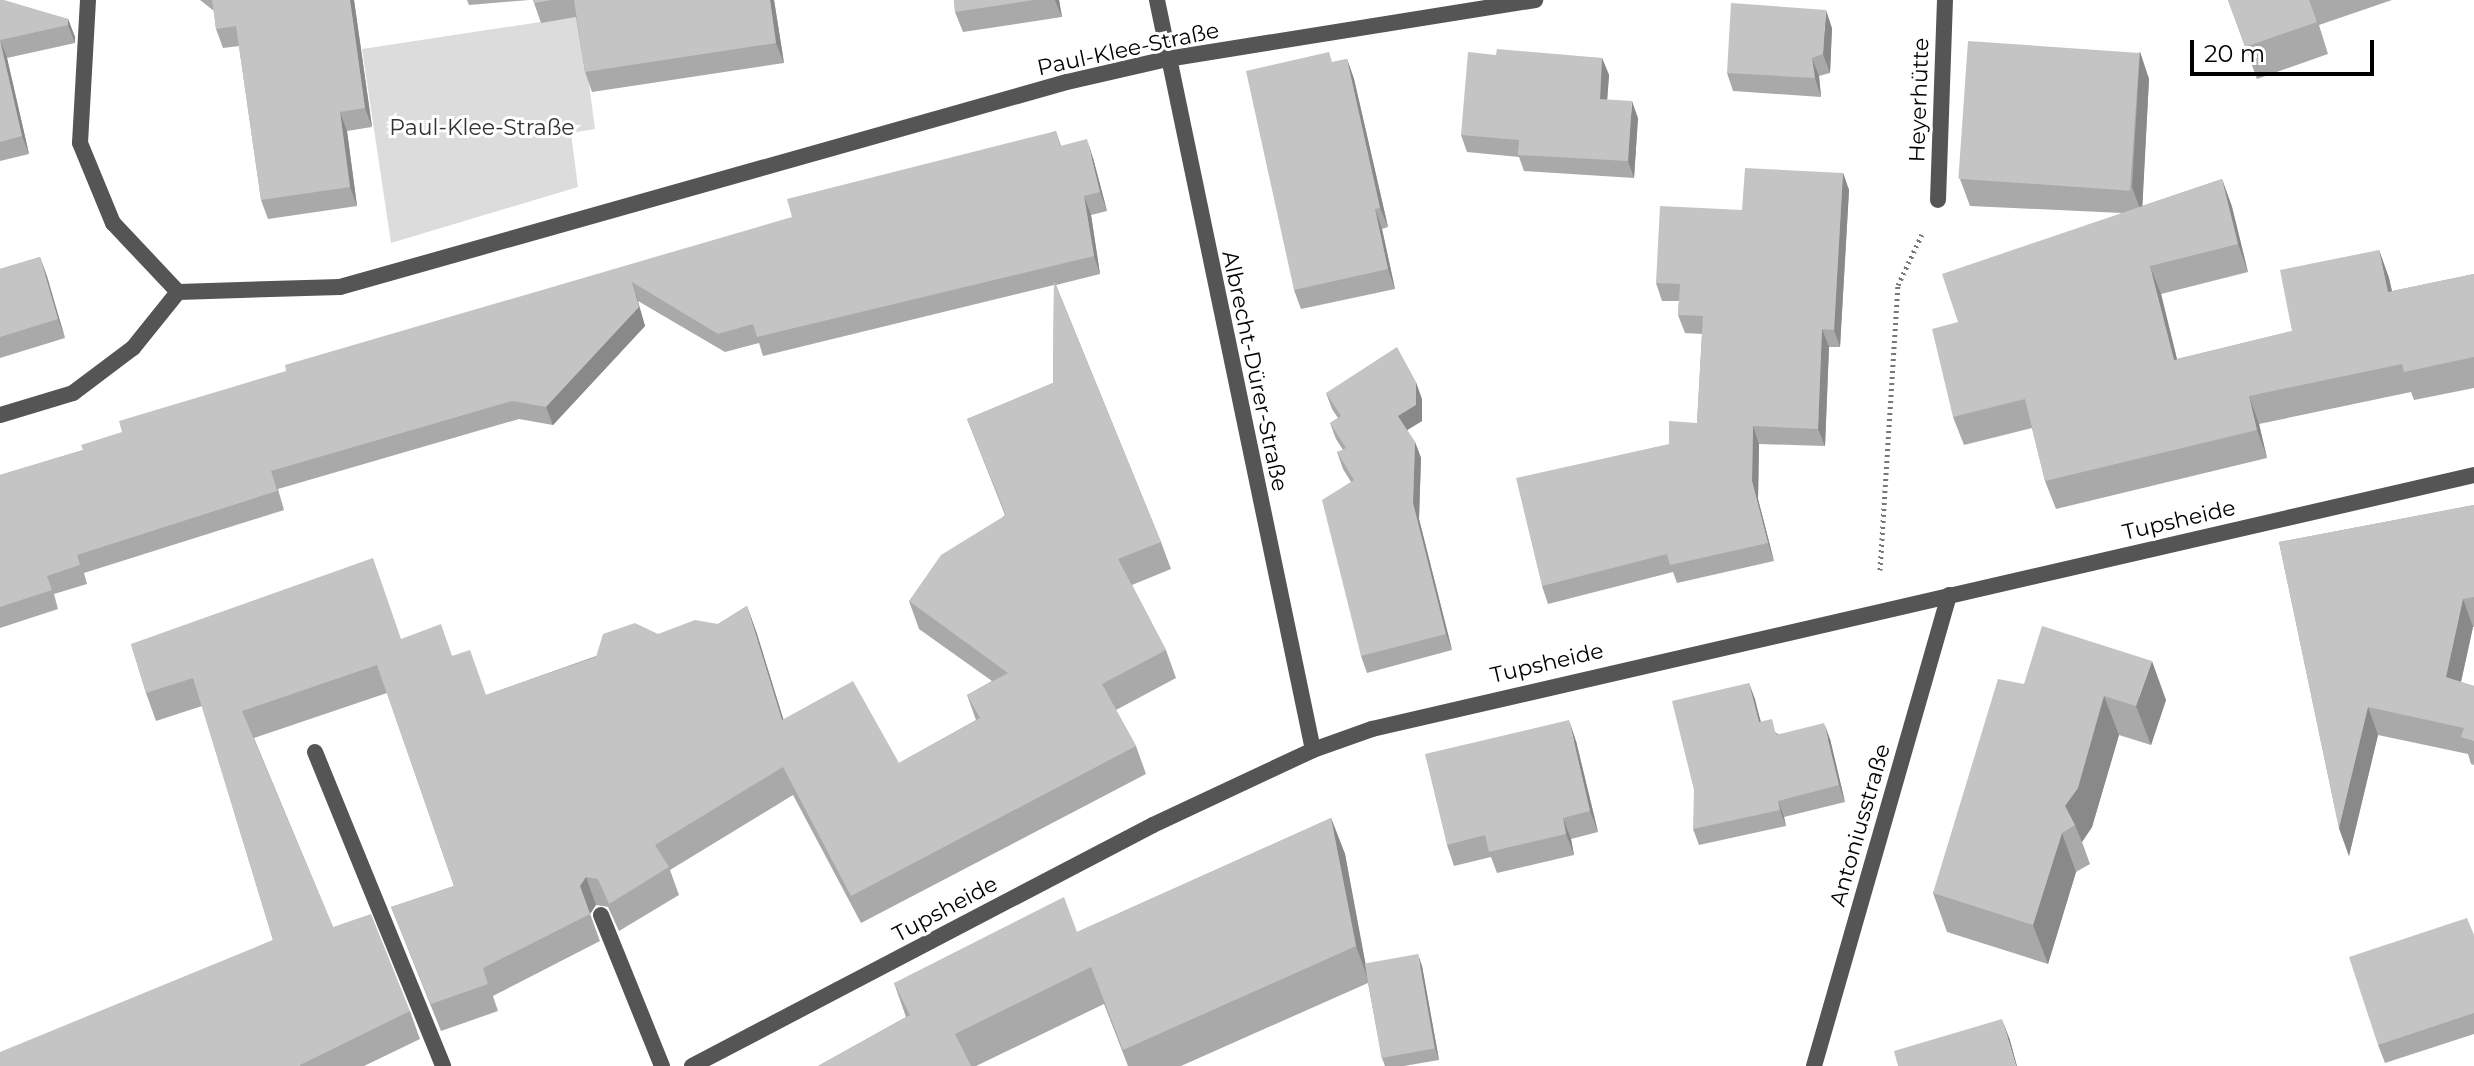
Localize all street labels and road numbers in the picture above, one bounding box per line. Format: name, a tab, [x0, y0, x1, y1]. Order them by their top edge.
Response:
street label: Paul-Klee-Straße	[1035, 17, 1221, 81]
street label: Heyerhütte	[1904, 37, 1934, 163]
street label: Albrecht-Dürer-Straße	[1217, 248, 1293, 494]
street label: Tupsheide	[2120, 494, 2238, 546]
street label: Tupsheide	[1488, 637, 1606, 689]
street label: Antoniusstraße	[1824, 741, 1896, 909]
street label: Tupsheide	[888, 870, 1002, 948]

